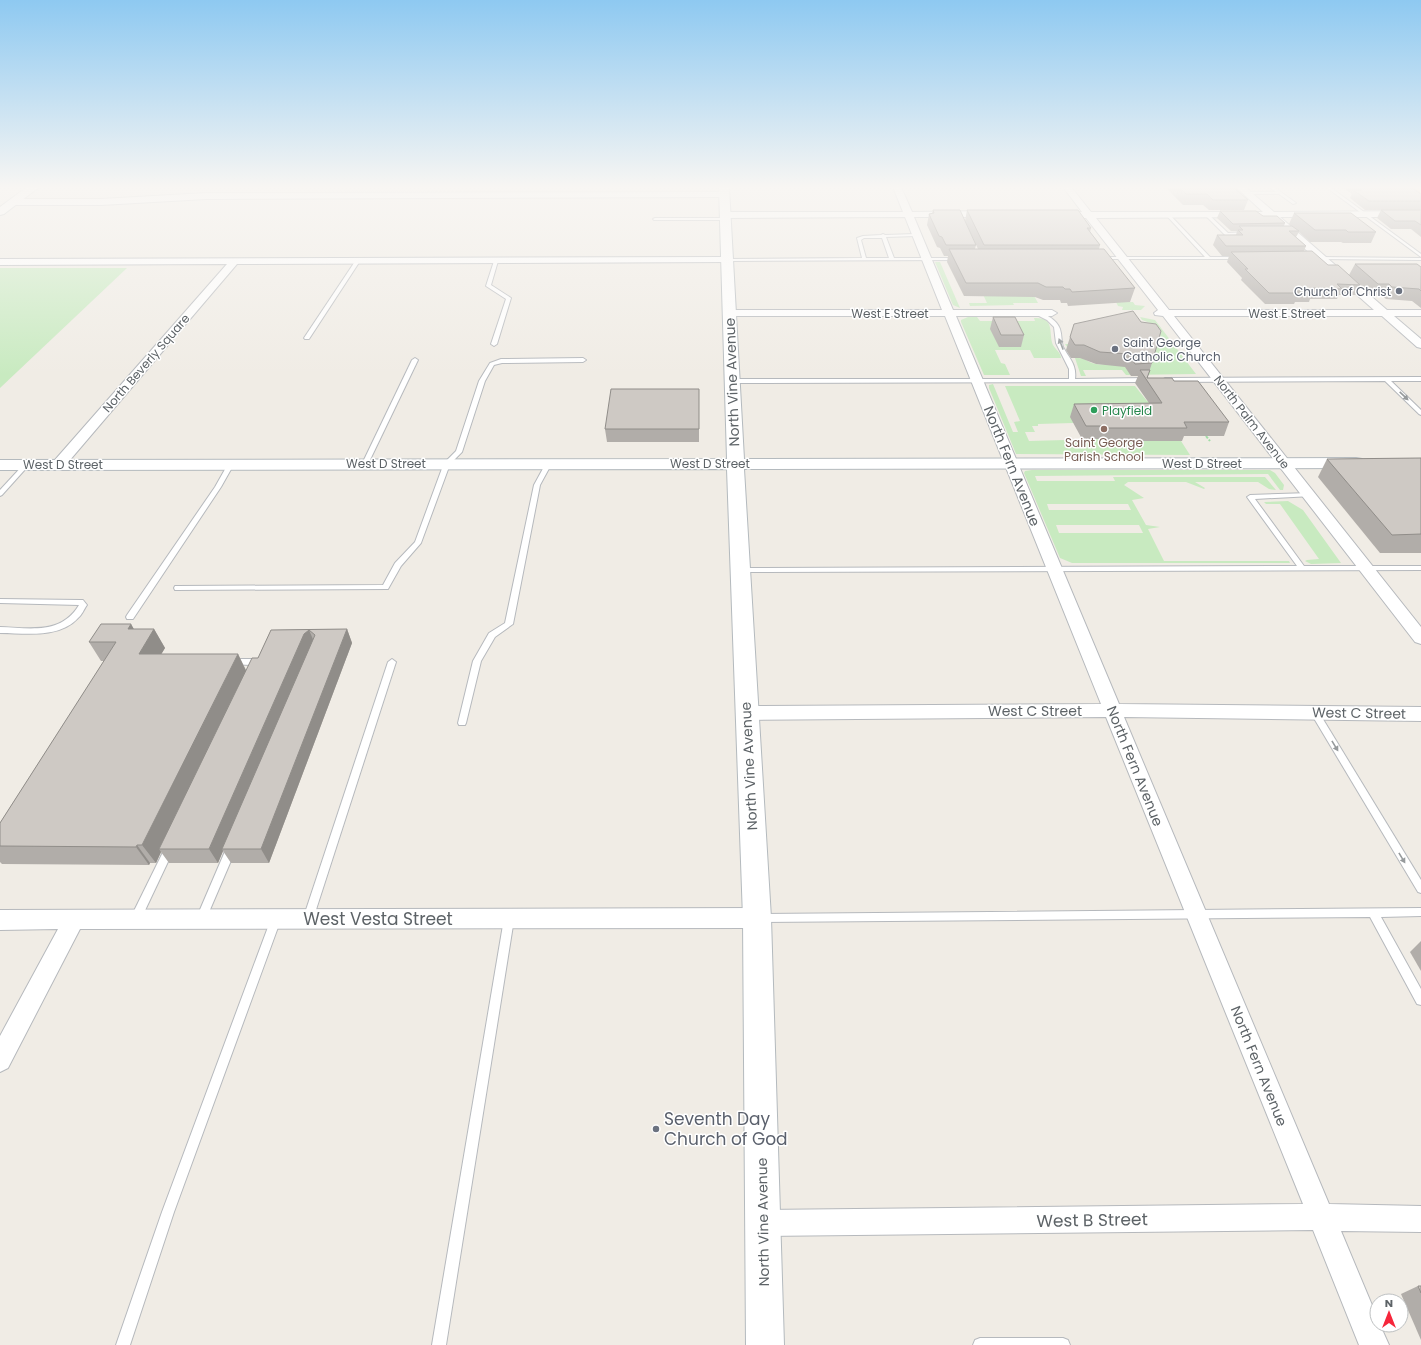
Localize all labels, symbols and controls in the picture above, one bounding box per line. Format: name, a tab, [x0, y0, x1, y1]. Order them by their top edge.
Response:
place label: Church of Christ	[1294, 283, 1391, 300]
marker: Church of Christ	[1394, 286, 1404, 296]
street label: West E Street	[851, 305, 929, 322]
street label: West E Street	[1248, 305, 1326, 322]
street label: North Beverly Square	[99, 310, 193, 416]
street label: North Vine Avenue	[720, 317, 744, 447]
place label: Saint George Catholic Church	[1123, 334, 1221, 365]
one-way arrow	[1057, 338, 1064, 350]
marker: Saint George Catholic Church	[1110, 344, 1120, 354]
street label: North Palm Avenue	[1210, 372, 1294, 472]
one-way arrow	[1399, 391, 1409, 401]
place label: Playfield	[1102, 402, 1152, 419]
street label: North Fern Avenue	[979, 403, 1045, 529]
marker: Playfield	[1089, 405, 1099, 415]
marker: Saint George Parish School	[1099, 424, 1109, 434]
place label: Saint George Parish School	[1064, 434, 1144, 465]
street label: West D Street	[346, 455, 426, 472]
street label: West D Street	[670, 455, 750, 472]
street label: West D Street	[1162, 455, 1242, 472]
street label: West D Street	[23, 456, 103, 473]
street label: North Vine Avenue	[736, 701, 762, 831]
street label: West C Street	[988, 701, 1082, 721]
street label: West C Street	[1312, 702, 1406, 724]
street label: North Fern Avenue	[1102, 703, 1168, 829]
one-way arrow	[1332, 740, 1339, 752]
one-way arrow	[1399, 852, 1406, 864]
street label: West Vesta Street	[303, 907, 453, 931]
street label: North Fern Avenue	[1226, 1003, 1292, 1129]
place label: Seventh Day Church of God	[664, 1107, 788, 1151]
marker: Seventh Day Church of God	[651, 1124, 661, 1134]
street label: North Vine Avenue	[752, 1157, 774, 1287]
street label: West B Street	[1036, 1207, 1148, 1233]
north arrow	[1369, 1293, 1409, 1333]
text: N	[1385, 1295, 1393, 1311]

